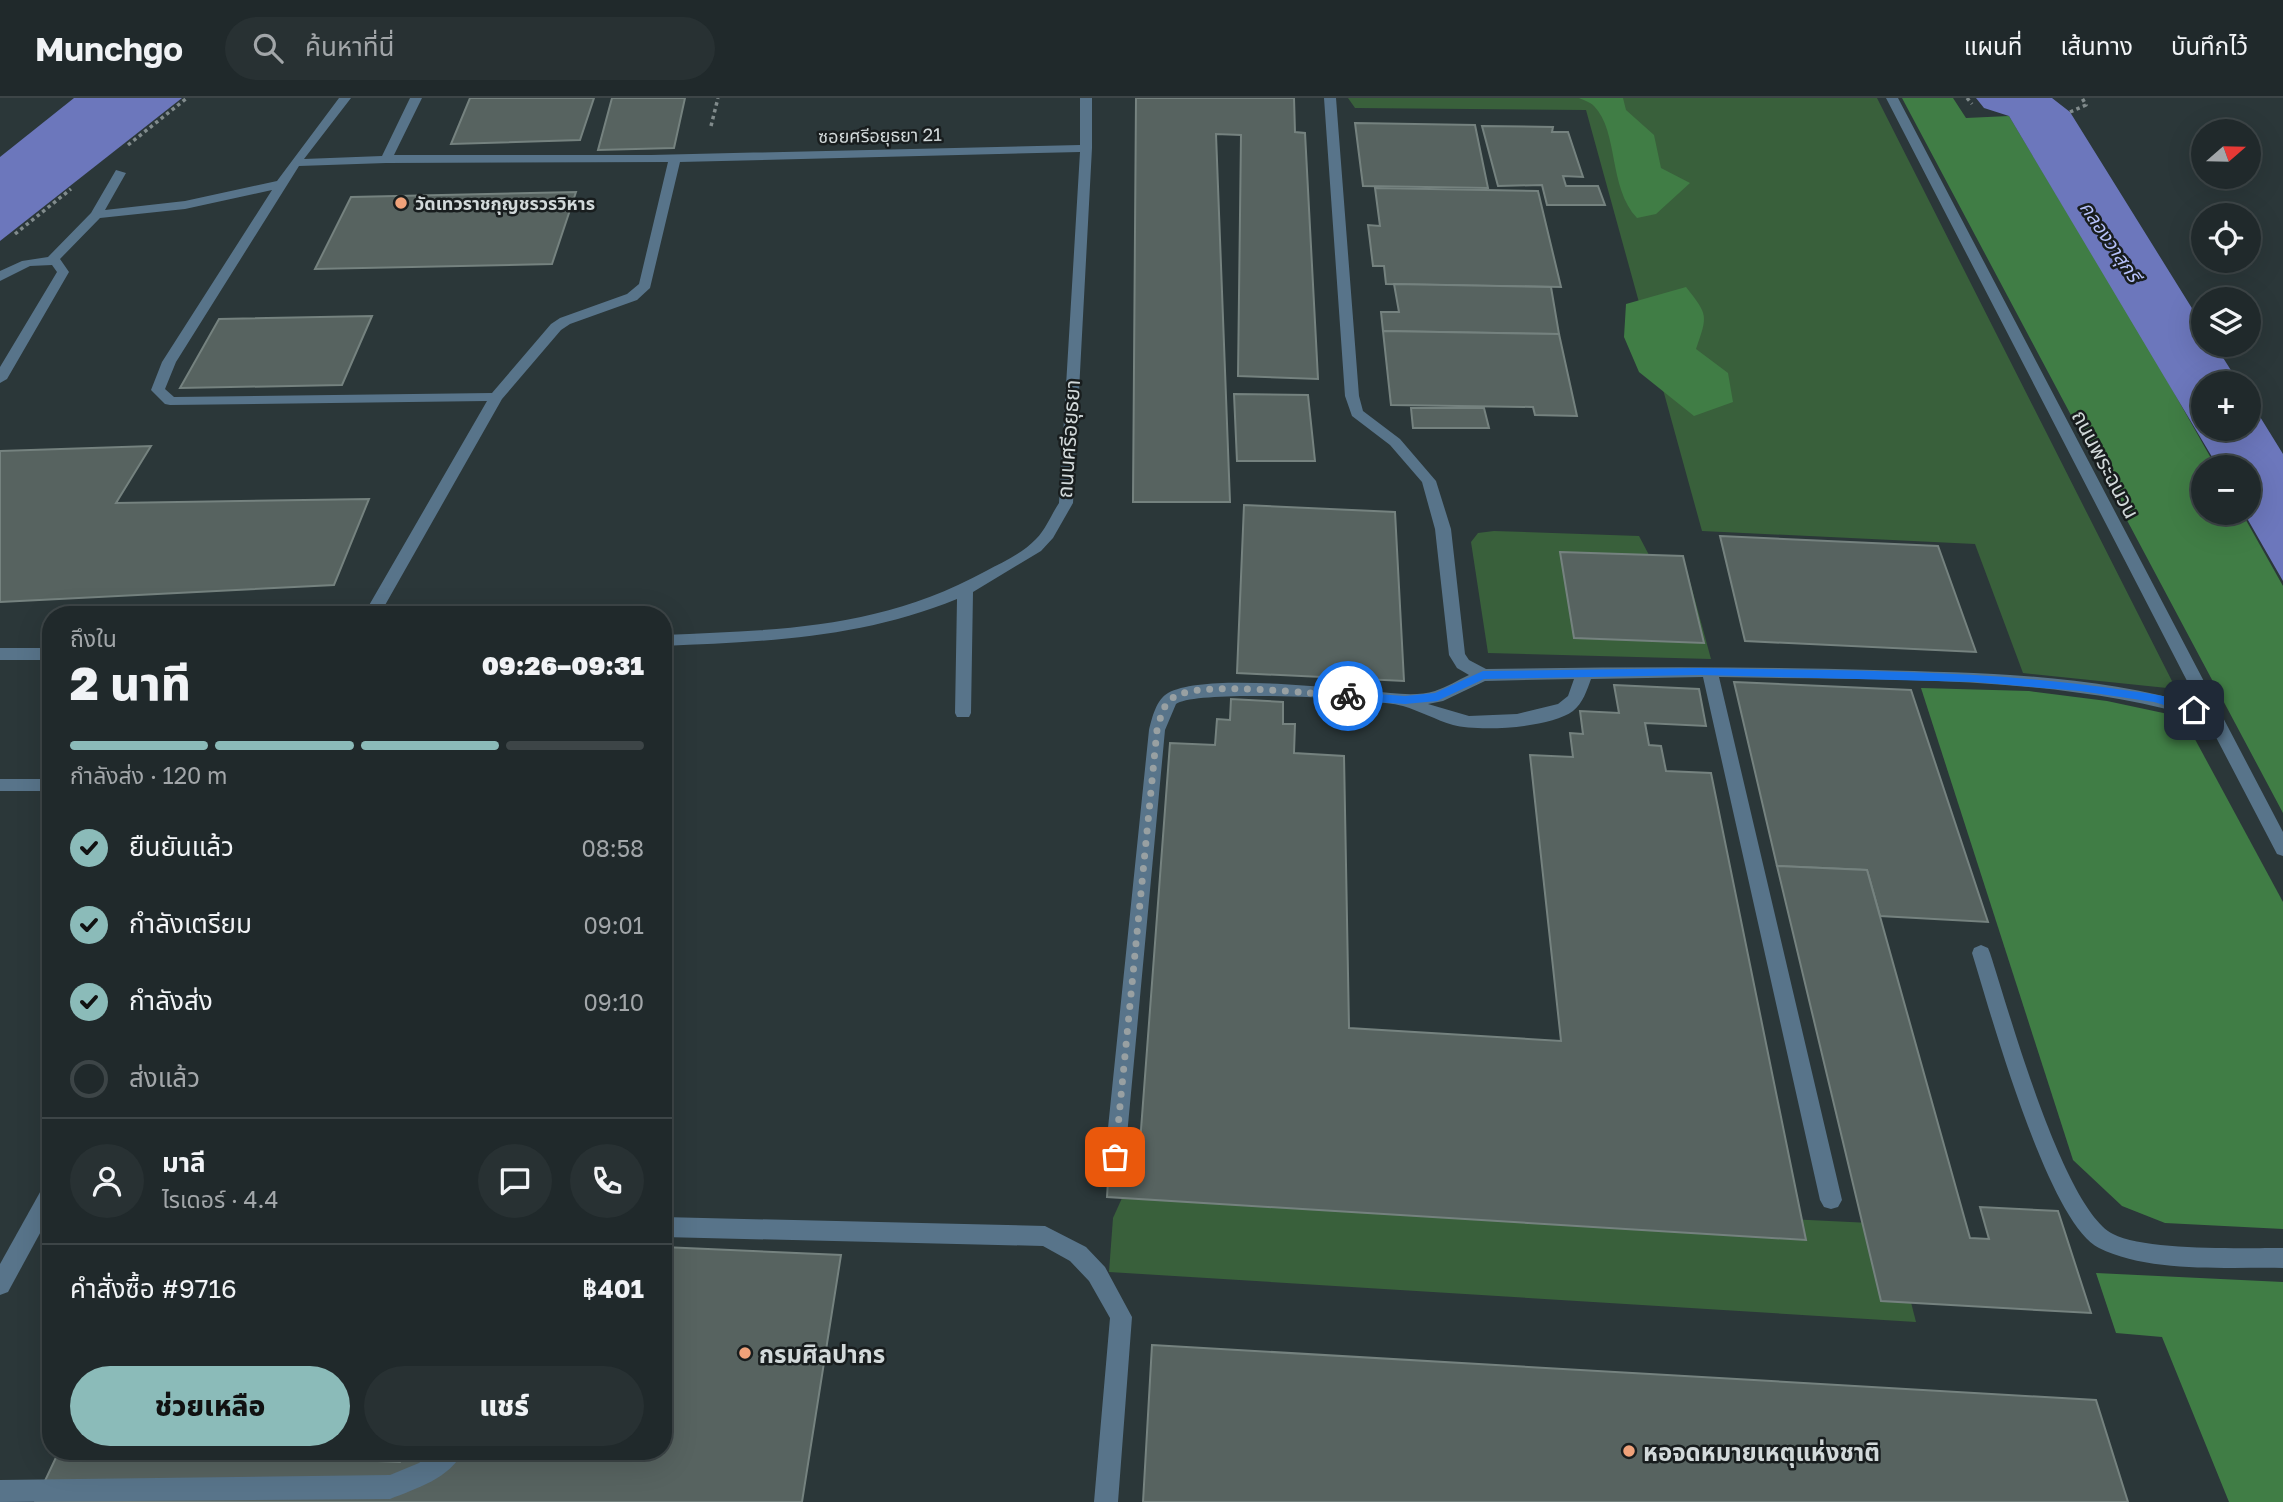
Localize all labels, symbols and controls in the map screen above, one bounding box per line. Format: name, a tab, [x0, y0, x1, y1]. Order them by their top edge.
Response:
search box	[225, 17, 715, 80]
text: Munchgo	[35, 29, 183, 68]
icon: search	[249, 29, 287, 67]
text: ค้นหาที่นี่	[305, 31, 395, 62]
text: แผนที่	[1964, 31, 2022, 60]
text: เส้นทาง	[2060, 31, 2133, 60]
text: บันทึกไว้	[2171, 31, 2248, 60]
north arrow	[2191, 119, 2261, 189]
map controls	[2191, 119, 2261, 525]
street label: ซอยศรีอยุธยา 21	[818, 123, 942, 148]
place label: วัดเทวราชกุญชรวรวิหาร	[415, 192, 595, 215]
marker: วัดเทวราชกุญชรวรวิหาร	[393, 195, 409, 211]
water label: คลองวาสุกรี	[2075, 196, 2149, 289]
button: locate	[2191, 203, 2261, 273]
button: layers	[2191, 287, 2261, 357]
button: +	[2191, 371, 2261, 441]
street label: ถนนศรีอยุธยา	[1051, 379, 1086, 499]
street label: ถนนพระฉนวน	[2067, 405, 2145, 523]
button: −	[2191, 455, 2261, 525]
text: ถึงใน	[70, 624, 117, 652]
text: 09:26–09:31	[482, 650, 644, 681]
text: 2 นาที	[70, 655, 191, 710]
courier	[1313, 661, 1383, 731]
icon: bike	[1329, 677, 1367, 715]
pin	[2164, 680, 2224, 740]
icon: home	[2175, 691, 2213, 729]
text: กำลังส่ง · 120 m	[70, 761, 227, 789]
icon: check	[70, 829, 108, 867]
text: ยืนยันแล้ว	[129, 831, 234, 862]
text: 08:58	[581, 834, 644, 862]
icon: check	[70, 906, 108, 944]
text: กำลังเตรียม	[129, 908, 252, 939]
text: 09:01	[584, 911, 644, 939]
icon: check	[70, 983, 108, 1021]
text: กำลังส่ง	[129, 985, 213, 1016]
text: 09:10	[584, 988, 644, 1016]
text: ส่งแล้ว	[129, 1062, 200, 1093]
pin	[1085, 1127, 1145, 1187]
icon: bag	[1096, 1138, 1134, 1176]
button: person	[70, 1144, 144, 1218]
button: chat	[478, 1144, 552, 1218]
button: phone	[570, 1144, 644, 1218]
text: มาลี	[162, 1147, 206, 1178]
text: ไรเดอร์ · 4.4	[162, 1185, 279, 1213]
text: คำสั่งซื้อ #9716	[70, 1273, 237, 1304]
text: ฿401	[582, 1273, 644, 1304]
place label: กรมศิลปากร	[759, 1339, 885, 1368]
marker: กรมศิลปากร	[737, 1345, 753, 1361]
button: ช่วยเหลือ	[70, 1366, 350, 1446]
button: แชร์	[364, 1366, 644, 1446]
place label: หอจดหมายเหตุแห่งชาติ	[1643, 1437, 1880, 1468]
marker: หอจดหมายเหตุแห่งชาติ	[1621, 1443, 1637, 1459]

